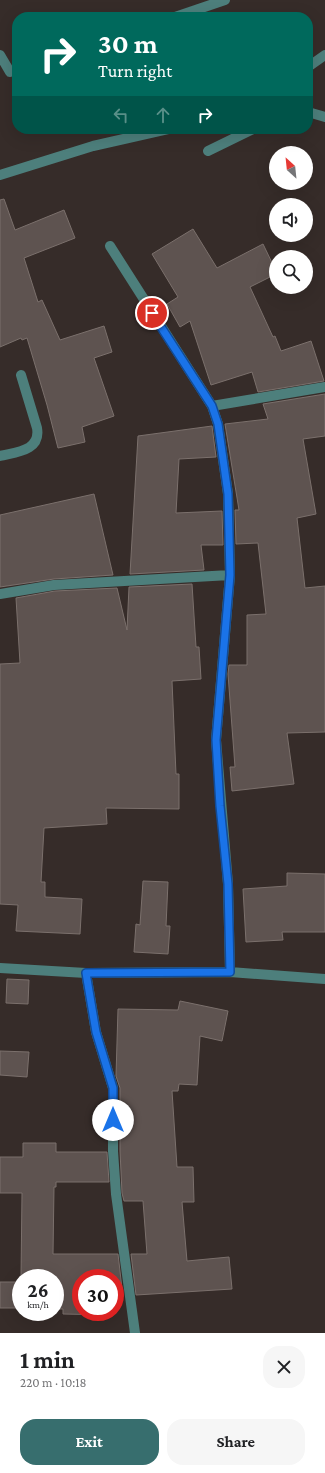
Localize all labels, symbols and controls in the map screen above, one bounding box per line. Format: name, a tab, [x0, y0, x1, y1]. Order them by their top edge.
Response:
icon: right	[32, 28, 84, 80]
text: 30 m	[98, 28, 158, 59]
text: Turn right	[98, 61, 172, 81]
icon: left	[110, 104, 132, 126]
icon: ahead	[152, 104, 174, 126]
icon: right	[194, 104, 216, 126]
north arrow	[269, 146, 313, 190]
map controls	[269, 146, 313, 294]
button: sound	[269, 198, 313, 242]
button: search	[269, 250, 313, 294]
pin	[135, 296, 169, 330]
icon: arrive	[141, 302, 163, 324]
position arrow	[92, 1099, 134, 1141]
speed limit sign: 30	[72, 1269, 124, 1321]
text: 26	[27, 1279, 49, 1301]
text: km/h	[27, 1299, 49, 1310]
text: 1 min	[20, 1346, 75, 1373]
button: close	[263, 1346, 305, 1388]
text: 220 m · 10:18	[20, 1375, 87, 1390]
button: Exit	[20, 1419, 159, 1465]
button: Share	[167, 1419, 305, 1465]

